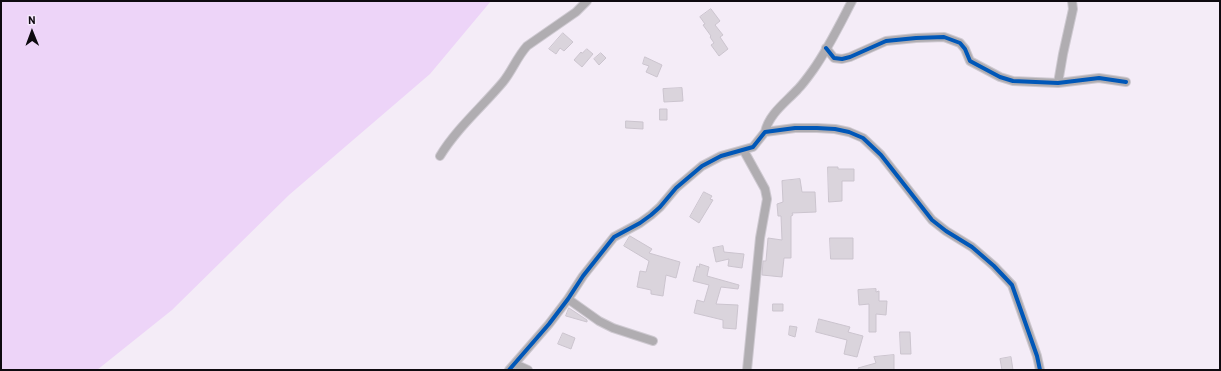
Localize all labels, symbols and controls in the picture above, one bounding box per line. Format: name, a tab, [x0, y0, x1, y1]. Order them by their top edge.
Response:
north arrow	[12, 12, 52, 52]
text: N	[28, 13, 36, 26]

